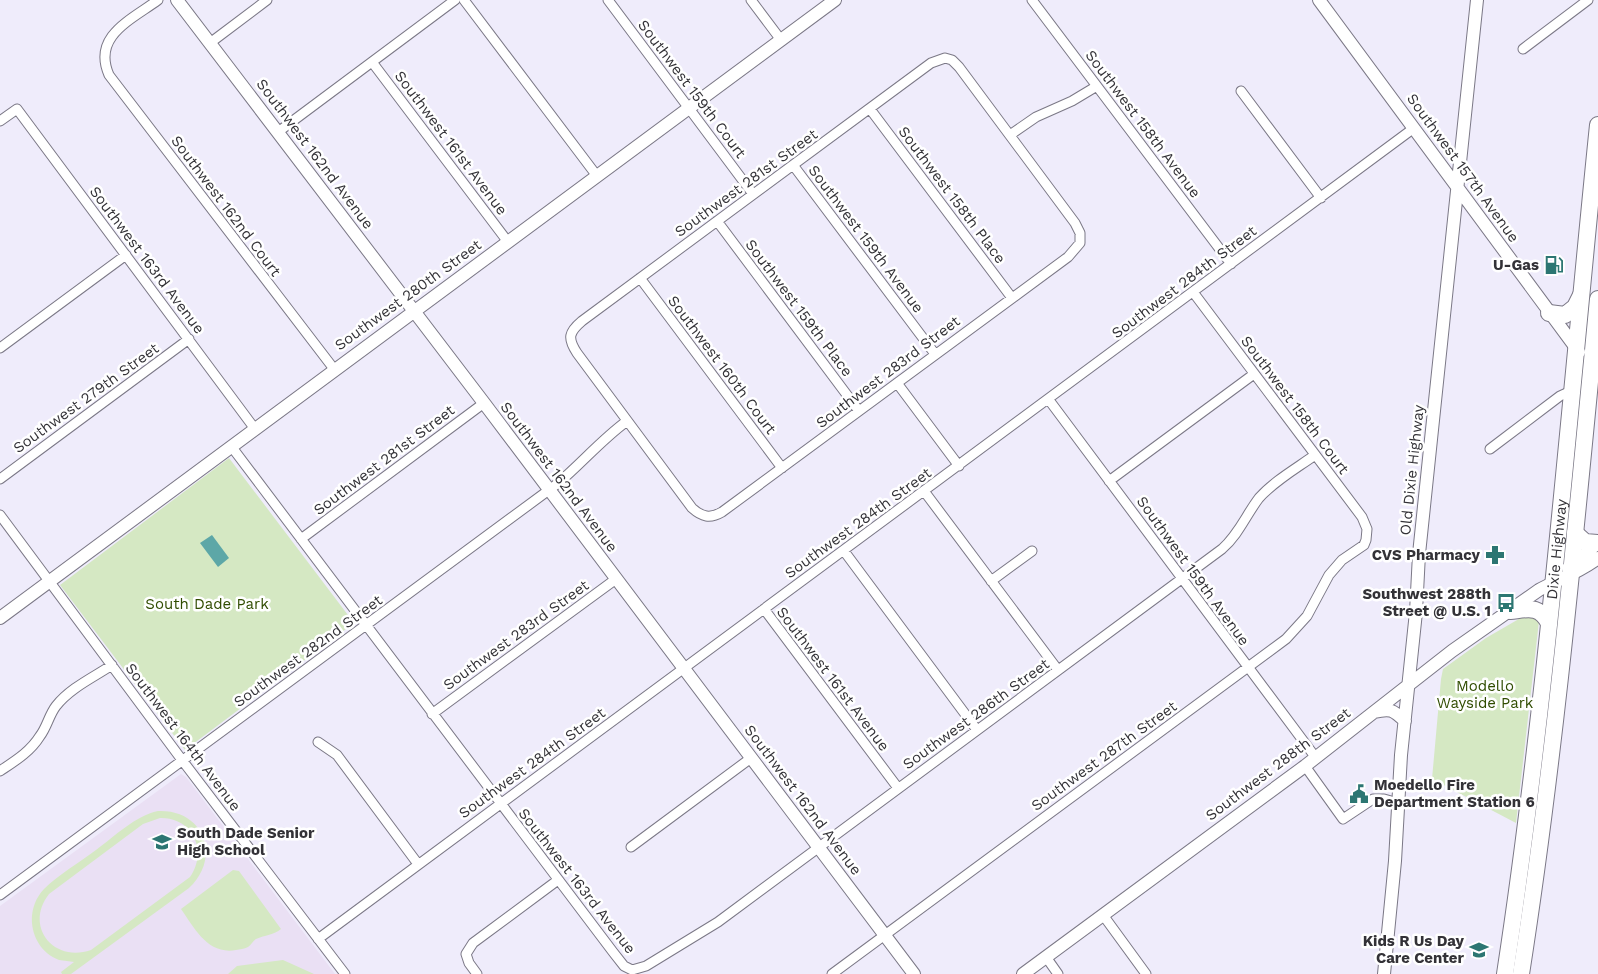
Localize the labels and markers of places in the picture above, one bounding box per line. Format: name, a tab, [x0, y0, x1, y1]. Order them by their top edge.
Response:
fuel station icon: U-Gas	[1543, 254, 1565, 276]
place label: U-Gas	[1493, 256, 1539, 274]
pharmacy icon: CVS Pharmacy	[1484, 544, 1506, 566]
place label: CVS Pharmacy	[1372, 546, 1481, 564]
place label: Southwest 288th Street @ U.S. 1	[1362, 585, 1491, 620]
bus stop icon: Southwest 288th Street @ U.S. 1	[1495, 592, 1517, 614]
place label: Moedello Fire Department Station 6	[1374, 776, 1535, 811]
public building icon: Moedello Fire Department Station 6	[1348, 783, 1370, 805]
place label: South Dade Senior High School	[177, 824, 315, 859]
school or university icon: South Dade Senior High School	[151, 831, 173, 853]
place label: Kids R Us Day Care Center	[1363, 932, 1465, 967]
school or university icon: Kids R Us Day Care Center	[1468, 939, 1490, 961]

